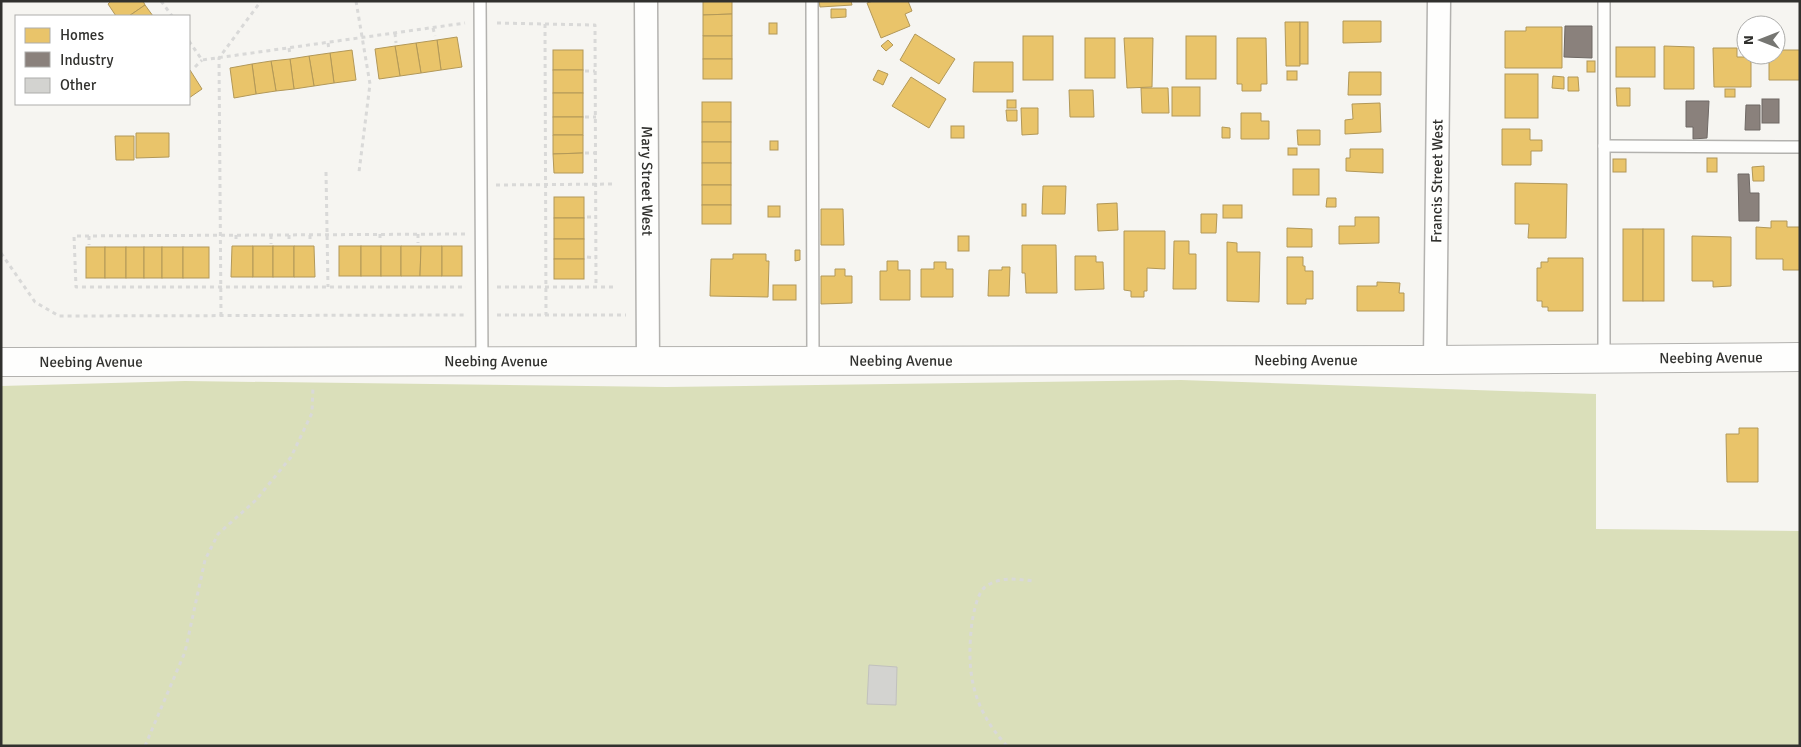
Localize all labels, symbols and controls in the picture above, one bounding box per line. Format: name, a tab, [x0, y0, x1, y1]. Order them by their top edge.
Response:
legend	[15, 15, 190, 105]
north arrow	[1736, 15, 1786, 65]
text: Homes	[60, 26, 104, 44]
text: N	[1740, 35, 1757, 45]
text: Industry	[60, 51, 113, 69]
text: Other	[60, 76, 97, 94]
street label: Francis Street West	[1427, 119, 1447, 243]
street label: Mary Street West	[638, 126, 656, 236]
street label: Neebing Avenue	[1659, 348, 1763, 367]
street label: Neebing Avenue	[1254, 351, 1358, 369]
street label: Neebing Avenue	[444, 352, 548, 370]
street label: Neebing Avenue	[849, 352, 953, 370]
street label: Neebing Avenue	[39, 353, 143, 371]

